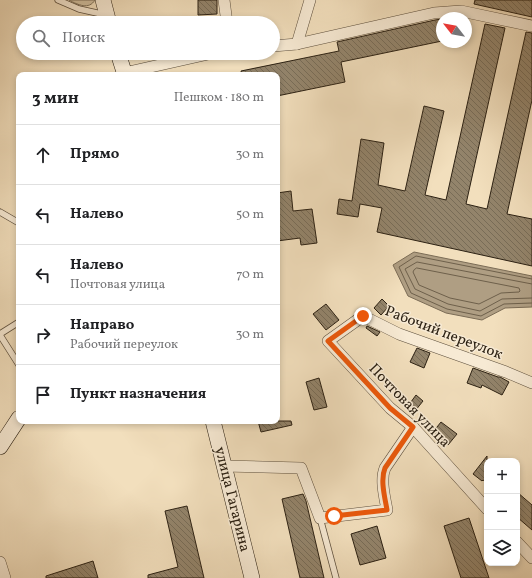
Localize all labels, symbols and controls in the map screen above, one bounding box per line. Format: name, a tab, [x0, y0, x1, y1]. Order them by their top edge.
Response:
north arrow	[436, 12, 472, 48]
search box	[16, 16, 280, 60]
icon: search	[30, 27, 52, 49]
text: Поиск	[62, 28, 105, 49]
text: 3 мин	[32, 87, 79, 110]
text: Пешком · 180 m	[174, 89, 264, 107]
icon: ahead	[32, 144, 54, 166]
text: Прямо	[70, 144, 119, 165]
text: 30 m	[236, 146, 264, 164]
icon: left	[32, 204, 54, 226]
text: Налево	[70, 204, 124, 225]
text: 50 m	[236, 206, 264, 224]
text: Налево	[70, 255, 124, 276]
icon: left	[32, 264, 54, 286]
text: 70 m	[236, 266, 264, 284]
text: Почтовая улица	[70, 276, 165, 294]
street label: Рабочий переулок	[382, 301, 505, 366]
route end	[354, 307, 372, 325]
text: Направо	[70, 315, 134, 336]
icon: right	[32, 324, 54, 346]
text: 30 m	[236, 326, 264, 344]
text: Рабочий переулок	[70, 336, 178, 354]
street label: Почтовая улица	[363, 359, 455, 453]
icon: arrive	[32, 384, 54, 406]
text: Пункт назначения	[70, 384, 206, 405]
street label: улица Гагарина	[208, 445, 255, 554]
map controls	[484, 458, 520, 566]
button: +	[484, 458, 520, 494]
button: −	[484, 494, 520, 530]
route start	[325, 507, 343, 525]
button: layers	[484, 530, 520, 566]

